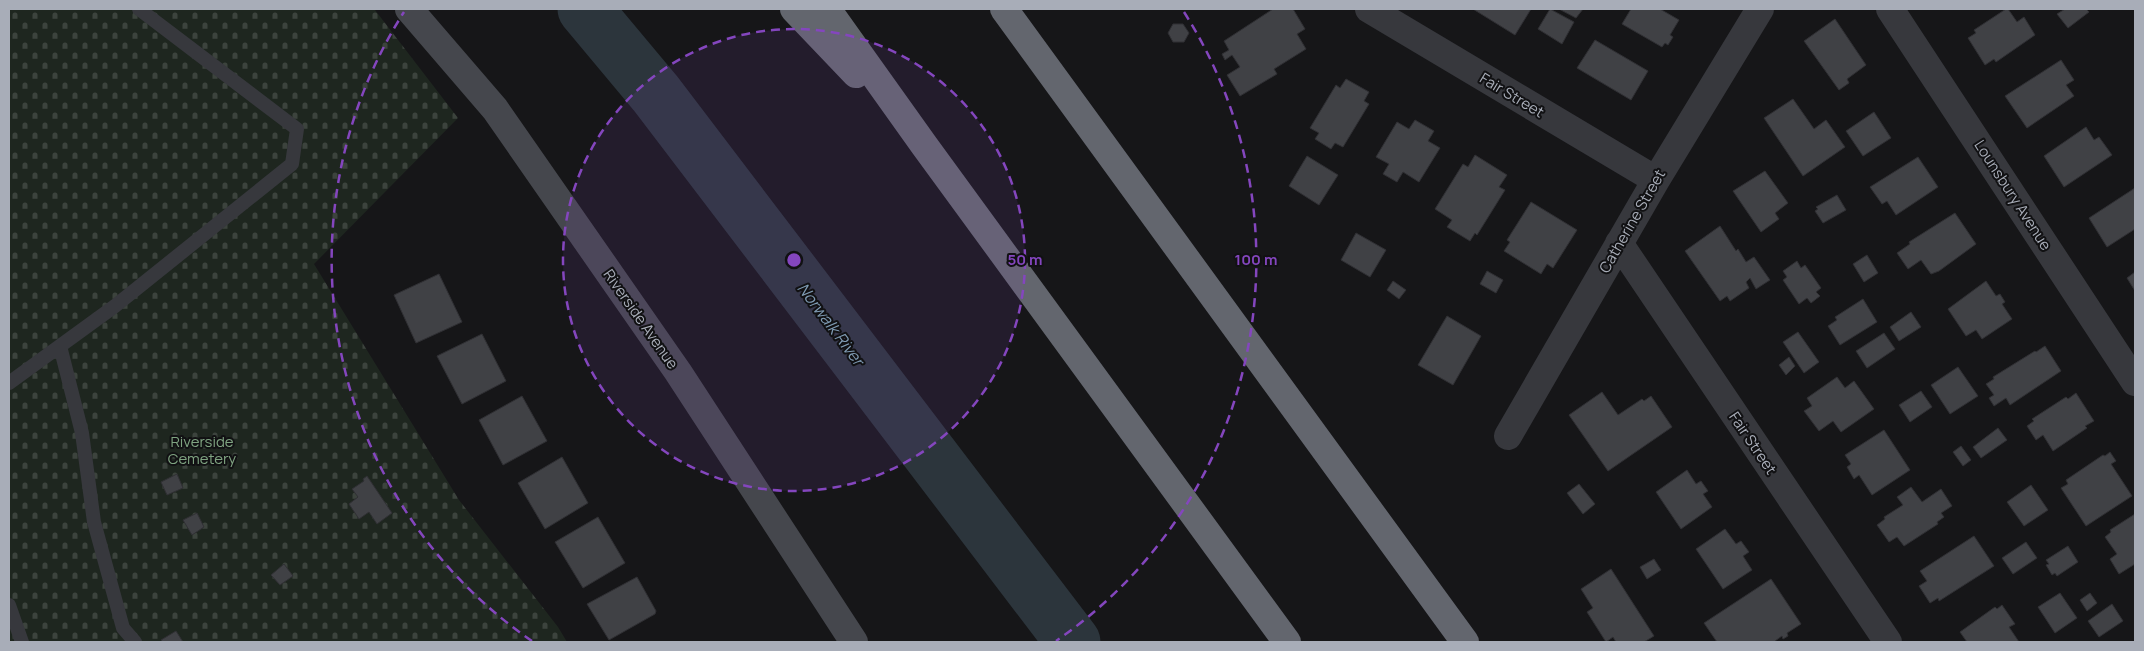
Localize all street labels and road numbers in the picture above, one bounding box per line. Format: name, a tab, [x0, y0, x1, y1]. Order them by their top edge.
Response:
street label: Fair Street	[1476, 68, 1548, 122]
street label: Lounsbury Avenue	[1969, 136, 2057, 254]
street label: Catherine Street	[1594, 165, 1670, 277]
street label: Riverside Avenue	[599, 265, 683, 373]
street label: Fair Street	[1724, 407, 1782, 479]

